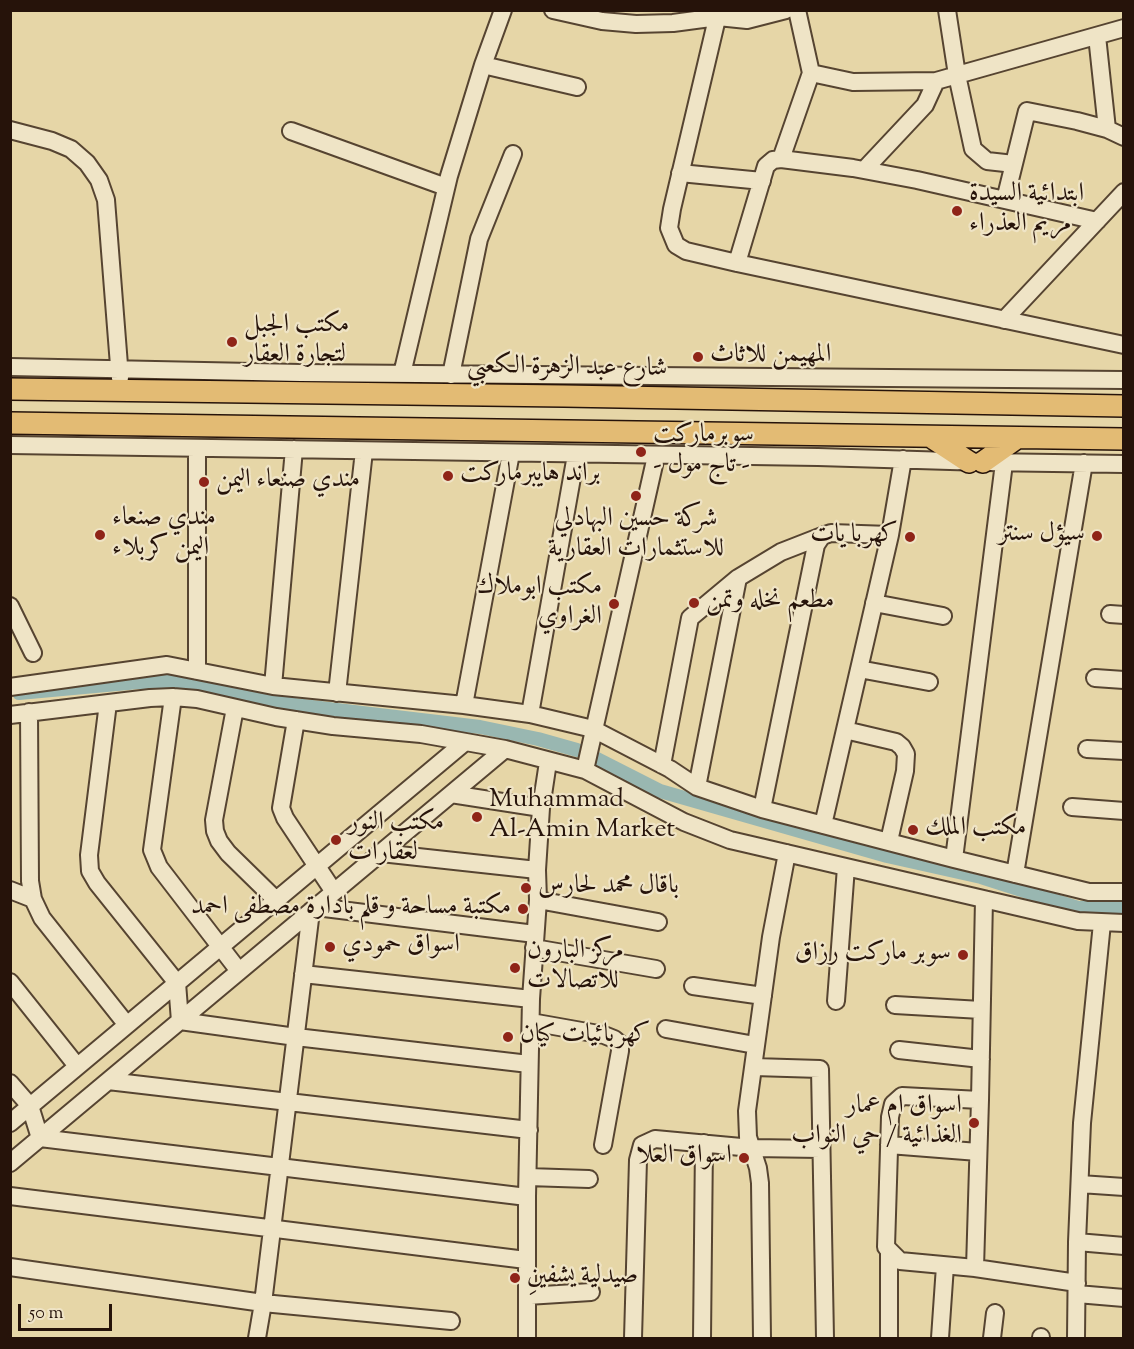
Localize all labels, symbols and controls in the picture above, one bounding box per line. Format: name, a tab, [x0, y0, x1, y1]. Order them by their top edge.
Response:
place label: ابتدائية السيدة مريم العذراء	[969, 180, 1084, 242]
marker: ابتدائية السيدة مريم العذراء	[950, 204, 964, 218]
place label: مكتب الجبل لتجارة العقار	[244, 311, 349, 372]
marker: مكتب الجبل لتجارة العقار	[225, 335, 239, 349]
place label: المهيمن للاثاث	[710, 341, 831, 373]
marker: المهيمن للاثاث	[691, 350, 705, 364]
street label: شارع عبد الزهرة الكعبي	[466, 352, 668, 386]
place label: سوبرماركت - تاج مول -	[653, 421, 754, 482]
marker: سوبرماركت - تاج مول -	[634, 445, 648, 459]
place label: براند هايبرماركت	[460, 460, 600, 492]
place label: مندي صنعاء اليمن	[216, 466, 360, 498]
marker: براند هايبرماركت	[441, 469, 455, 483]
marker: مندي صنعاء اليمن	[197, 475, 211, 489]
marker: شركة حسين البهادلي للاستثمارات العقارية	[629, 489, 643, 503]
place label: مندي صنعاء اليمن كربلاء	[112, 504, 216, 566]
place label: شركة حسين البهادلي للاستثمارات العقارية	[548, 505, 724, 566]
place label: سيؤل سنتر	[998, 520, 1085, 552]
place label: كهربا يات	[810, 521, 898, 553]
marker: مندي صنعاء اليمن كربلاء	[93, 528, 107, 542]
marker: سيؤل سنتر	[1090, 529, 1104, 543]
marker: كهربا يات	[903, 530, 917, 544]
place label: مكتب ابوملاك الغراوي	[477, 573, 602, 634]
place label: مطعم نخله وتمن	[706, 587, 834, 619]
marker: مطعم نخله وتمن	[687, 596, 701, 610]
marker: مكتب ابوملاك الغراوي	[607, 597, 621, 611]
place label: Muhammad Al-Amin Market	[489, 786, 675, 848]
place label: مكتب النور لعقارات	[348, 809, 444, 870]
marker: Muhammad Al-Amin Market	[470, 810, 484, 824]
place label: مكتب الملك	[925, 814, 1026, 846]
marker: مكتب الملك	[906, 823, 920, 837]
marker: مكتب النور لعقارات	[329, 833, 343, 847]
place label: باقال محمد لحارس	[538, 872, 679, 904]
marker: باقال محمد لحارس	[519, 881, 533, 895]
place label: مكتبة مساحة و قلم بادارة مصطفى احمد	[191, 893, 511, 925]
marker: مكتبة مساحة و قلم بادارة مصطفى احمد	[516, 902, 530, 916]
place label: اسواق حمودي	[342, 931, 460, 963]
place label: مركز البارون للاتصالات	[527, 937, 624, 999]
place label: سوبر ماركت رزاق	[795, 939, 951, 971]
marker: اسواق حمودي	[323, 940, 337, 954]
marker: سوبر ماركت رزاق	[956, 948, 970, 962]
marker: مركز البارون للاتصالات	[508, 961, 522, 975]
place label: كهربائيات كيان	[520, 1021, 651, 1053]
marker: كهربائيات كيان	[501, 1030, 515, 1044]
place label: اسواق ام عمار الغذائية / حي النواب	[791, 1092, 962, 1154]
marker: اسواق ام عمار الغذائية / حي النواب	[967, 1116, 981, 1130]
place label: اسواق العلا	[636, 1142, 732, 1174]
marker: اسواق العلا	[737, 1151, 751, 1165]
place label: صيدلية يشفينِ	[527, 1262, 638, 1294]
marker: صيدلية يشفينِ	[508, 1271, 522, 1285]
scale bar	[21, 1292, 116, 1330]
text: 50 m	[29, 1301, 63, 1327]

